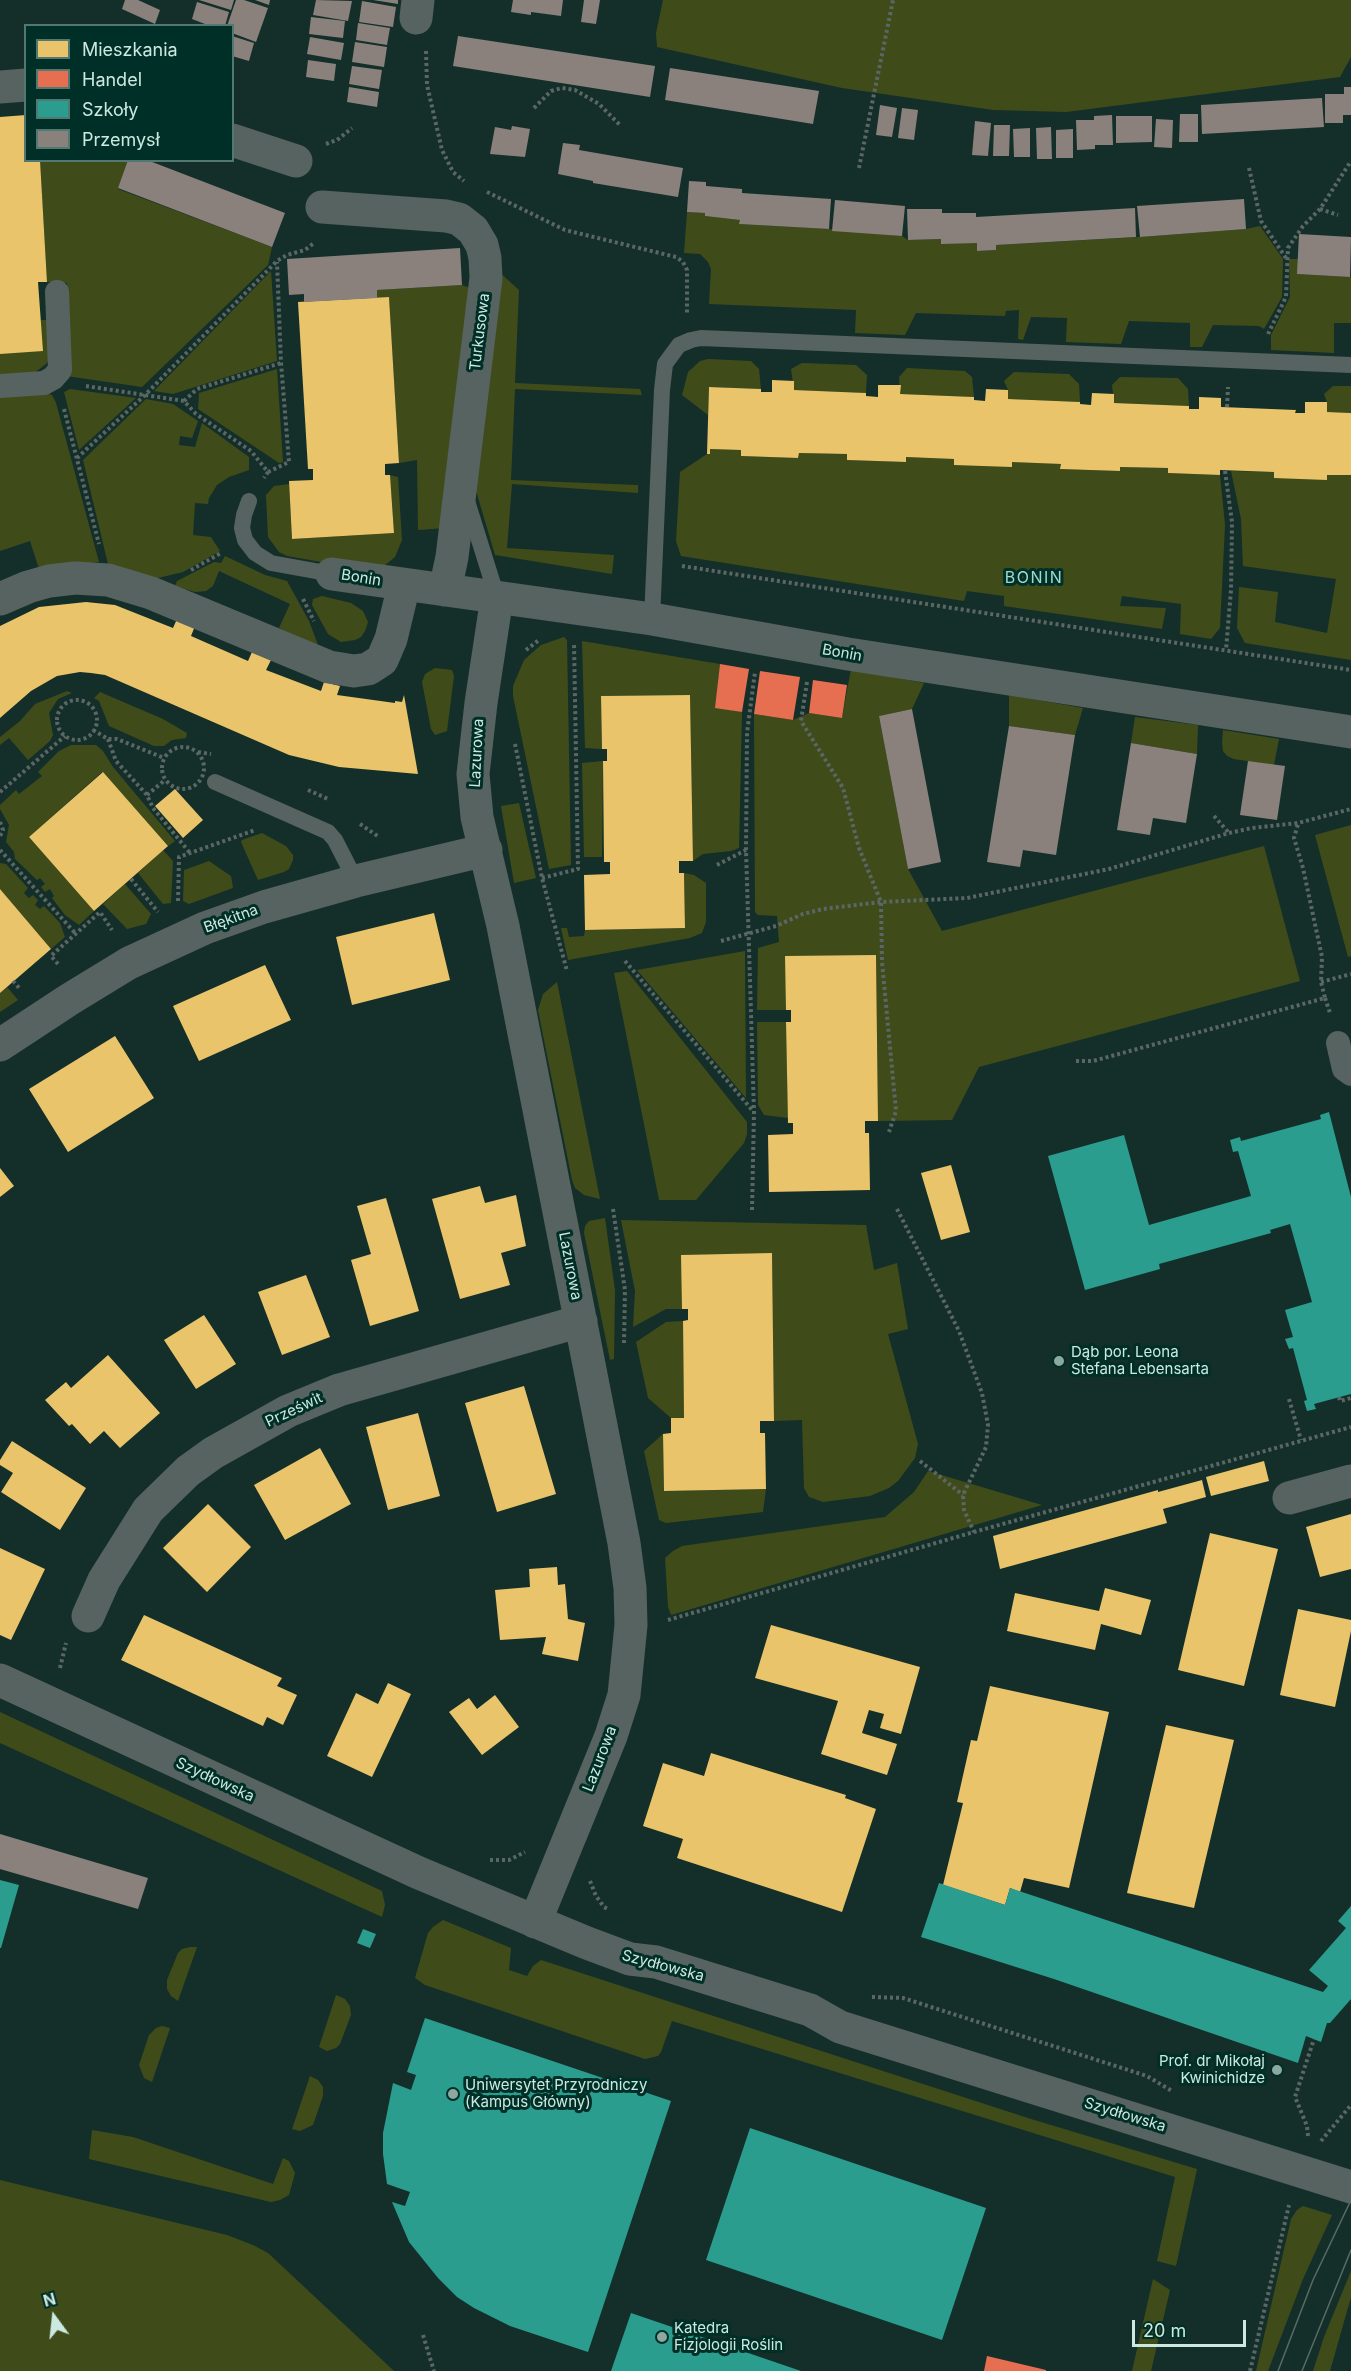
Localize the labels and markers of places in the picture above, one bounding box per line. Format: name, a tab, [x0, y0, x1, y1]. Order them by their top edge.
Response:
place label: Dąb por. Leona Stefana Lebensarta	[1071, 1343, 1209, 1378]
marker: Dąb por. Leona Stefana Lebensarta	[1052, 1354, 1066, 1368]
place label: Prof. dr Mikołaj Kwinichidze	[1159, 2052, 1265, 2087]
marker: Prof. dr Mikołaj Kwinichidze	[1270, 2063, 1284, 2077]
place label: Uniwersytet Przyrodniczy (Kampus Główny)	[465, 2076, 647, 2111]
marker: Uniwersytet Przyrodniczy (Kampus Główny)	[446, 2087, 460, 2101]
place label: Katedra Fizjologii Roślin	[674, 2319, 783, 2354]
marker: Katedra Fizjologii Roślin	[655, 2330, 669, 2344]

